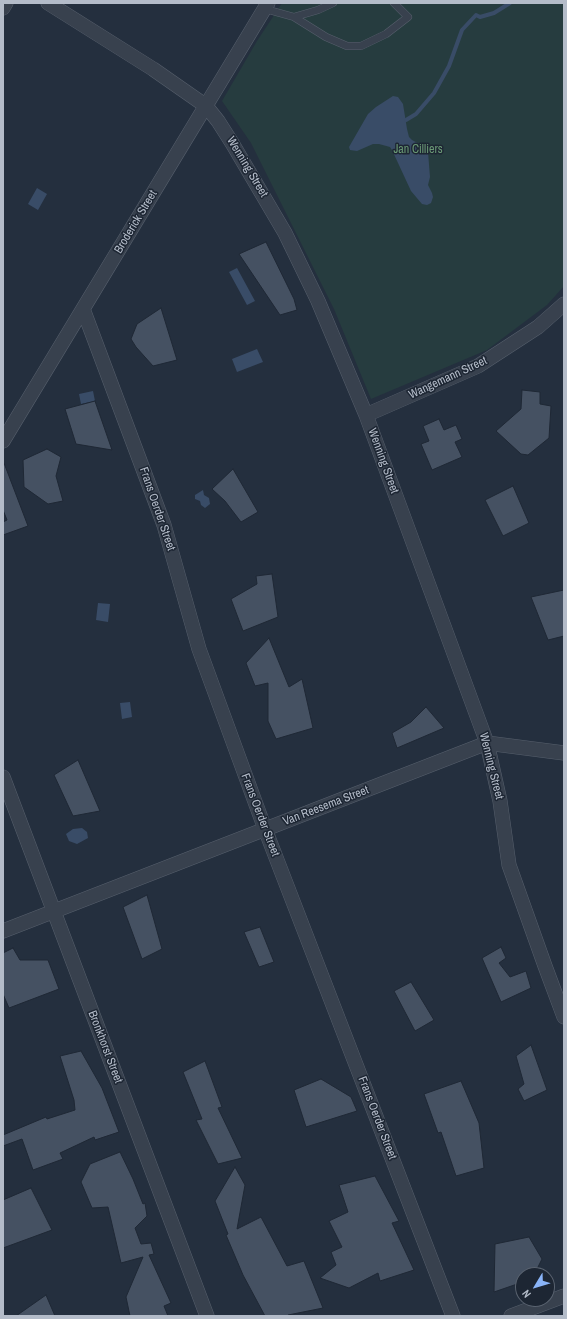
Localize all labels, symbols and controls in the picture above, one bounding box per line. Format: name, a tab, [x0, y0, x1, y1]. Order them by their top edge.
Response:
street label: Wenning Street	[223, 134, 271, 200]
park label: Jan Cilliers	[393, 143, 443, 157]
street label: Broderick Street	[112, 188, 160, 256]
street label: Wangemann Street	[407, 354, 489, 402]
street label: Wenning Street	[365, 426, 401, 496]
street label: Frans Oerder Street	[136, 465, 178, 553]
street label: Wenning Street	[476, 731, 506, 801]
street label: Frans Oerder Street	[238, 772, 282, 858]
street label: Van Reesema Street	[281, 783, 371, 829]
street label: Bronkhorst Street	[85, 1009, 125, 1085]
street label: Frans Oerder Street	[355, 1075, 399, 1161]
north arrow	[515, 1267, 555, 1307]
text: N	[519, 1287, 534, 1301]

